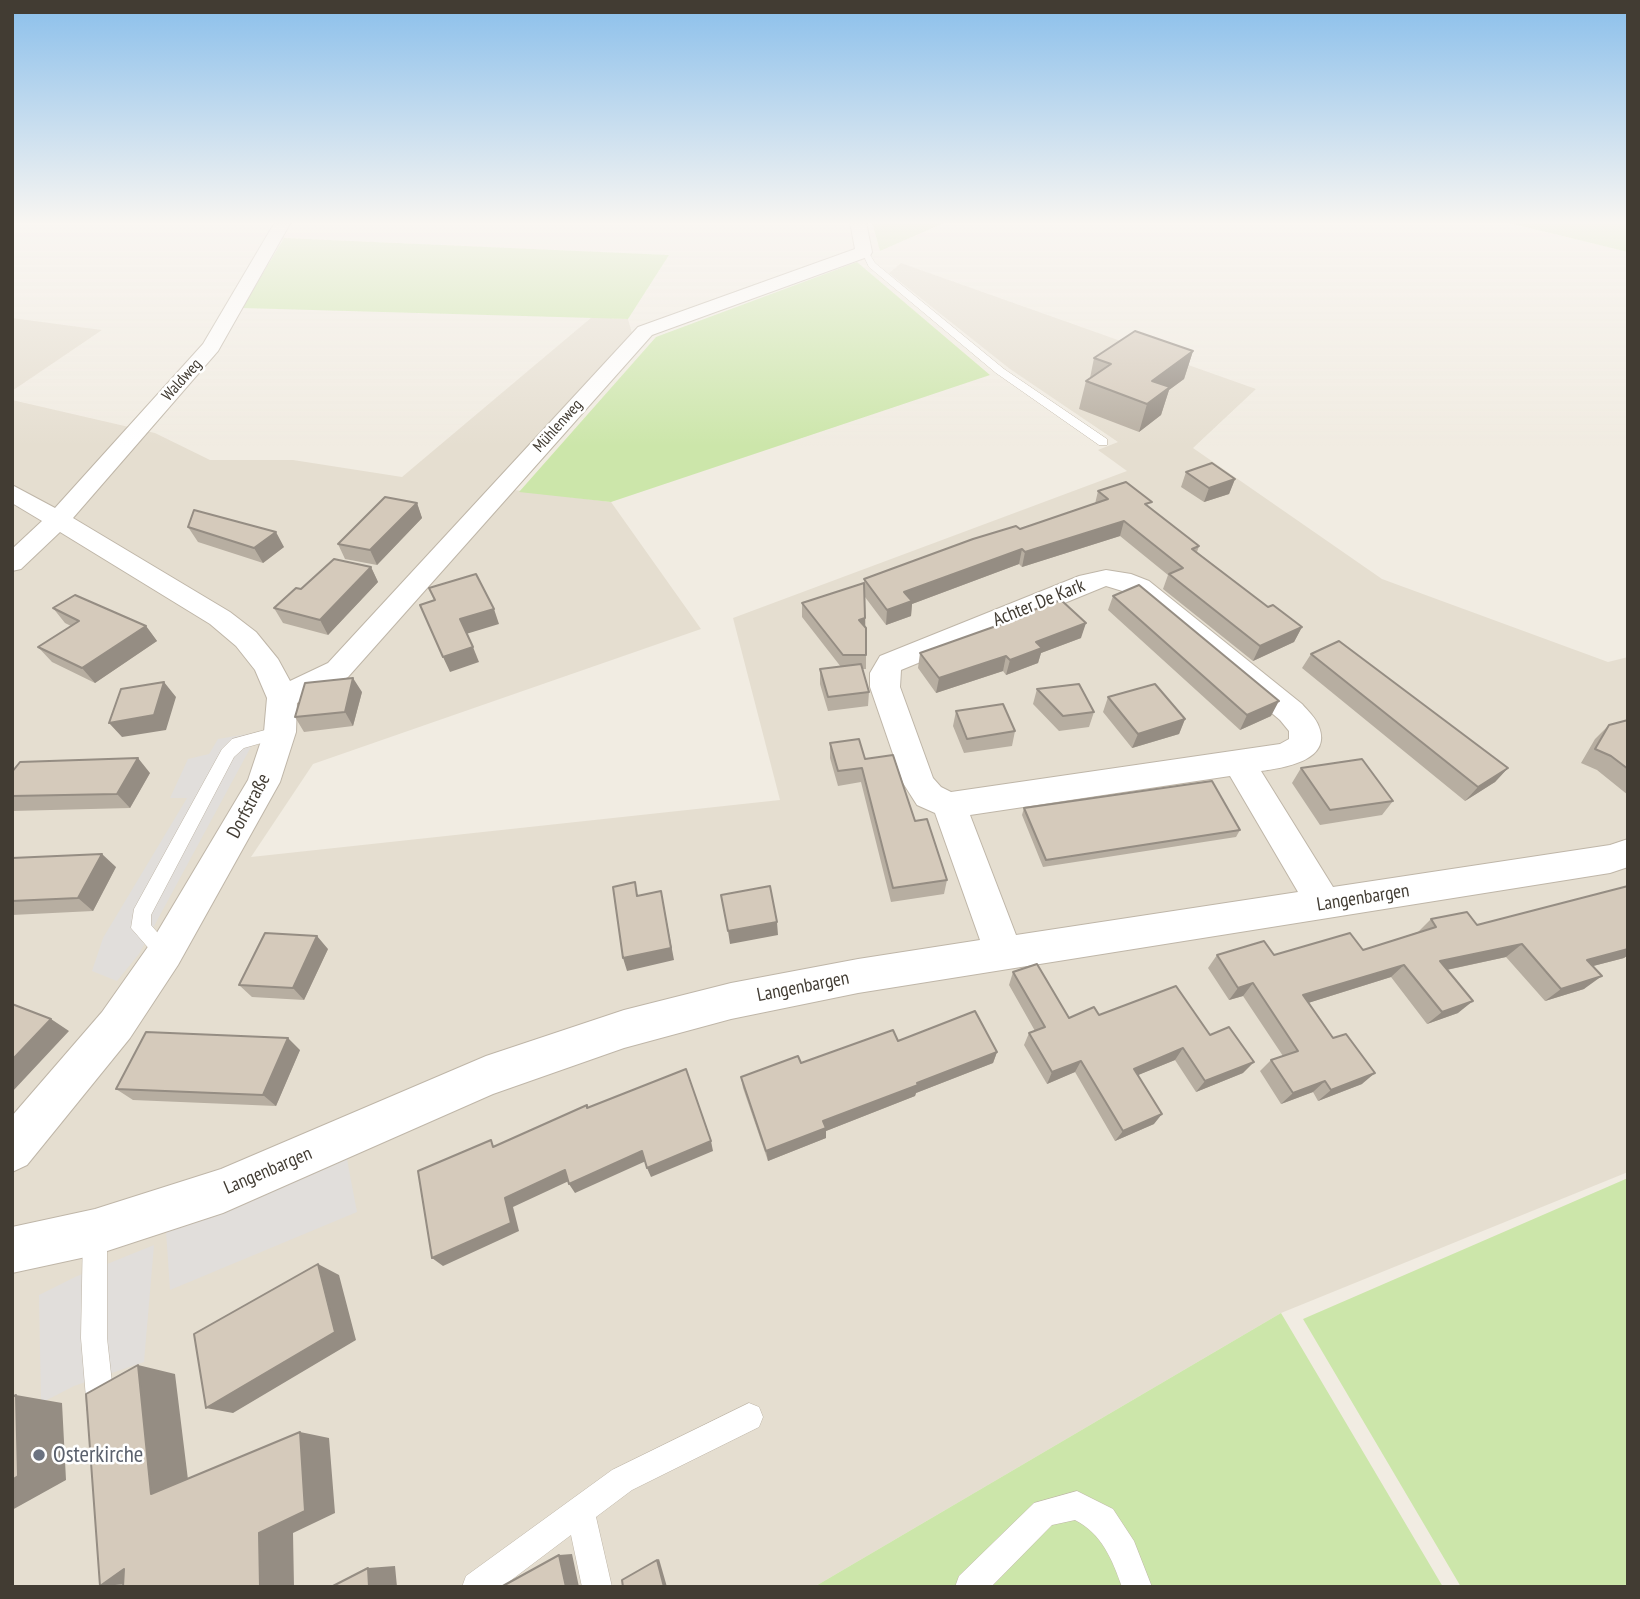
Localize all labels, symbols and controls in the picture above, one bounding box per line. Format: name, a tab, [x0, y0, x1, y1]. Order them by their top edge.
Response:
street label: Waldweg	[158, 355, 206, 405]
street label: Mühlenweg	[529, 396, 587, 456]
street label: Achter De Kark	[990, 574, 1088, 632]
street label: Dorfstraße	[223, 770, 275, 842]
street label: Langenbargen	[1315, 879, 1411, 917]
street label: Langenbargen	[755, 967, 851, 1007]
street label: Langenbargen	[221, 1142, 315, 1200]
place label: Osterkirche	[53, 1441, 143, 1469]
marker: Osterkirche	[31, 1447, 47, 1463]

